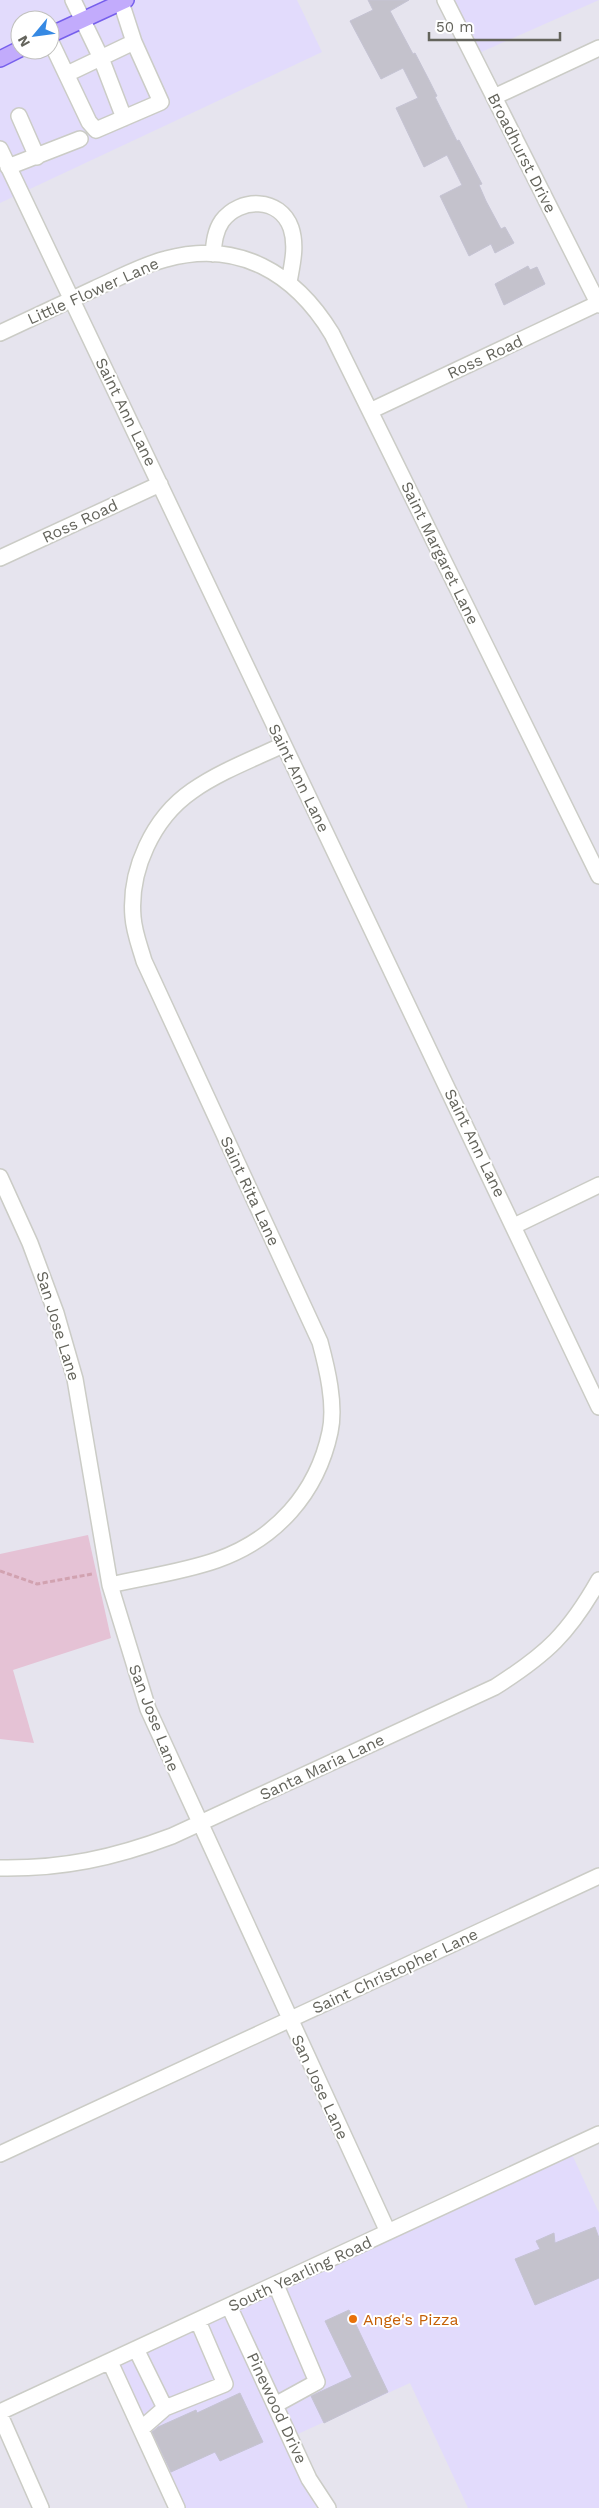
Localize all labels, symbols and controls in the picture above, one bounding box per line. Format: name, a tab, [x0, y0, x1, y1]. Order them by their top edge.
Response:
north arrow	[10, 10, 60, 60]
scale bar	[429, 10, 560, 42]
text: 50 m	[436, 18, 473, 36]
text: N	[14, 33, 33, 50]
street label: Broadhurst Drive	[484, 90, 560, 216]
street label: Little Flower Lane	[24, 254, 162, 328]
street label: Ross Road	[444, 331, 526, 383]
street label: Saint Ann Lane	[92, 355, 160, 469]
street label: Saint Margaret Lane	[397, 478, 483, 628]
street label: Ross Road	[39, 495, 121, 547]
street label: Saint Ann Lane	[265, 721, 333, 835]
street label: Saint Ann Lane	[441, 1086, 509, 1200]
street label: Saint Rita Lane	[216, 1133, 284, 1249]
street label: San Jose Lane	[32, 1269, 84, 1383]
street label: San Jose Lane	[125, 1662, 183, 1774]
street label: Santa Maria Lane	[257, 1730, 387, 1804]
street label: Saint Christopher Lane	[309, 1924, 481, 2018]
street label: San Jose Lane	[287, 2032, 353, 2142]
street label: South Yearling Road	[225, 2232, 375, 2316]
place label: Ange's Pizza	[363, 2310, 459, 2329]
marker: Ange's Pizza	[347, 2313, 359, 2325]
street label: Pinewood Drive	[243, 2349, 311, 2467]

